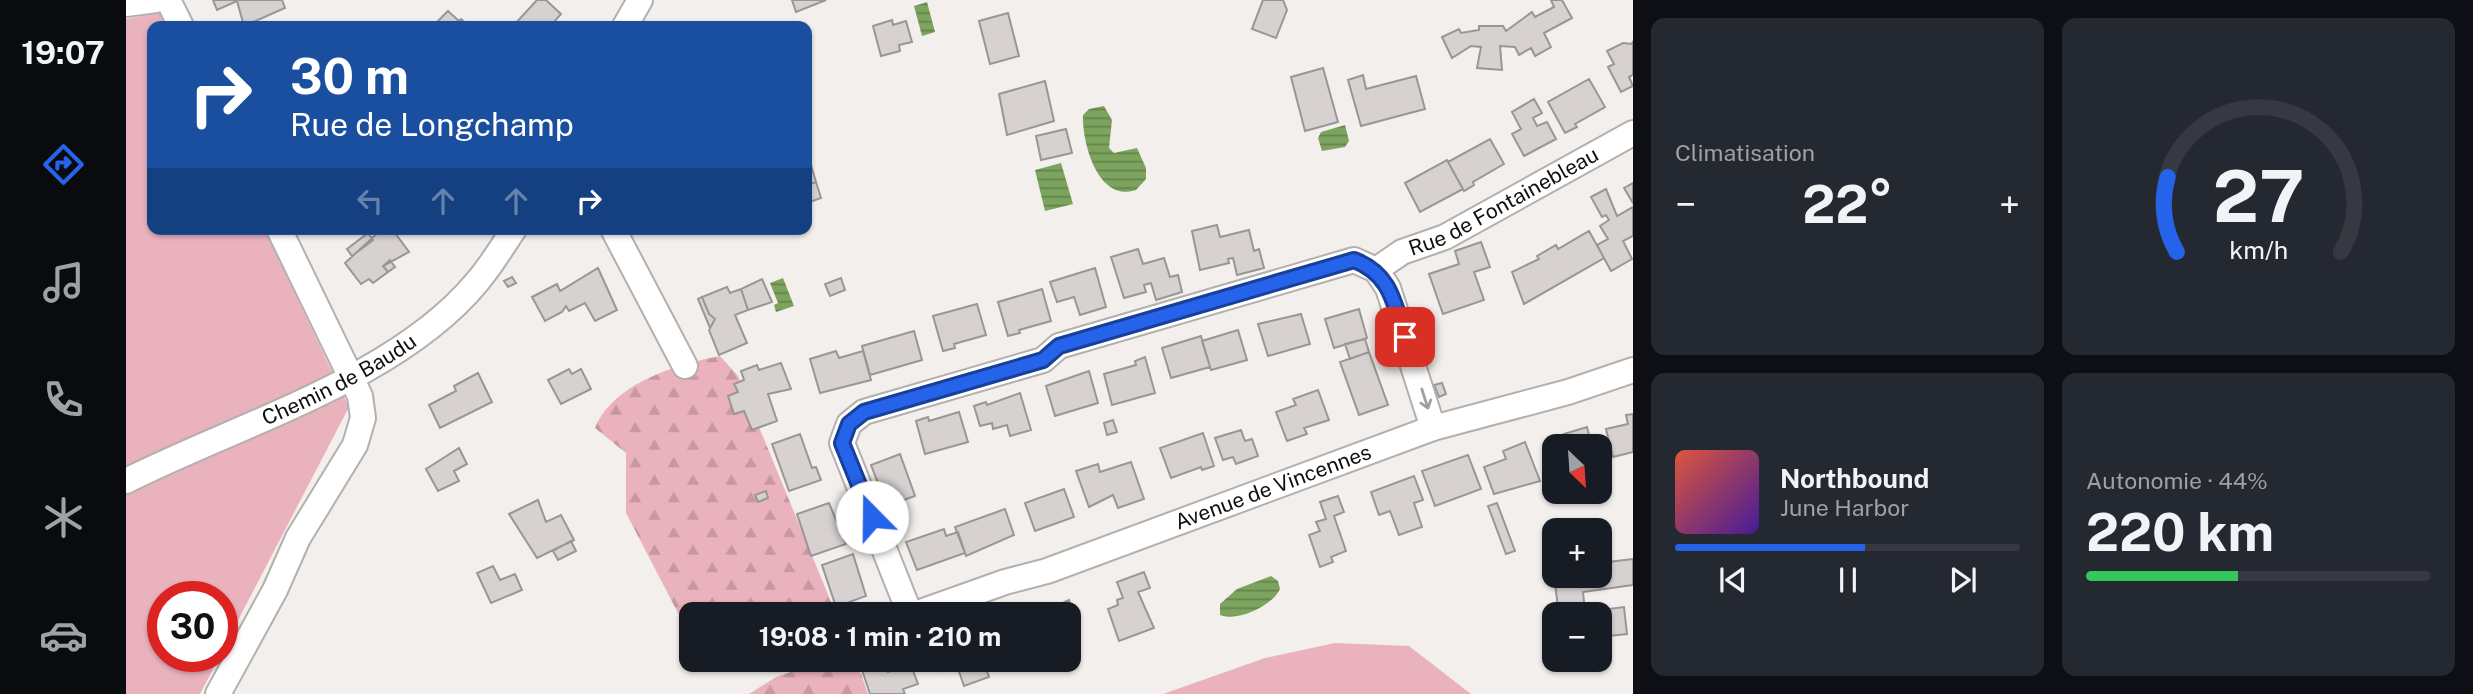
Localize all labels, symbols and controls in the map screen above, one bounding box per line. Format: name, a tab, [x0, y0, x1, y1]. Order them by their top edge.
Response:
text: 19:07	[21, 34, 105, 71]
text: 30 m	[290, 47, 409, 105]
icon: right	[175, 49, 266, 140]
text: Rue de Longchamp	[290, 106, 574, 143]
text: Climatisation	[1675, 139, 1815, 166]
icon: directions	[39, 140, 88, 189]
street label: Rue de Fontainebleau	[1405, 142, 1603, 261]
text: 27	[2213, 154, 2304, 239]
text: 22°	[1802, 174, 1893, 235]
icon: left	[351, 182, 389, 220]
icon: ahead	[424, 182, 462, 220]
icon: ahead	[497, 182, 535, 220]
icon: right	[570, 182, 608, 220]
text: −	[1675, 182, 1696, 227]
text: +	[1999, 182, 2020, 227]
text: km/h	[2229, 235, 2288, 265]
icon: music	[39, 258, 88, 307]
pin	[1375, 307, 1435, 367]
icon: arrive	[1386, 318, 1424, 356]
street label: Chemin de Baudu	[258, 328, 421, 430]
icon: phone	[39, 375, 88, 424]
one-way arrow	[1420, 387, 1432, 409]
north arrow	[1542, 434, 1612, 504]
map controls	[1542, 434, 1612, 672]
street label: Avenue de Vincennes	[1171, 439, 1374, 535]
text: Northbound	[1780, 463, 1929, 494]
text: Autonomie · 44%	[2086, 467, 2268, 494]
position arrow	[835, 480, 909, 554]
icon: climate	[39, 493, 88, 542]
text: June Harbor	[1780, 494, 1909, 521]
text: 220 km	[2086, 502, 2274, 563]
button: +	[1542, 518, 1612, 588]
icon: previous	[1714, 561, 1752, 599]
icon: pause	[1829, 561, 1867, 599]
icon: next	[1944, 561, 1982, 599]
speed limit sign: 30	[147, 581, 238, 672]
button: −	[1542, 602, 1612, 672]
icon: car	[39, 611, 88, 660]
text: 19:08 · 1 min · 210 m	[759, 621, 1001, 652]

